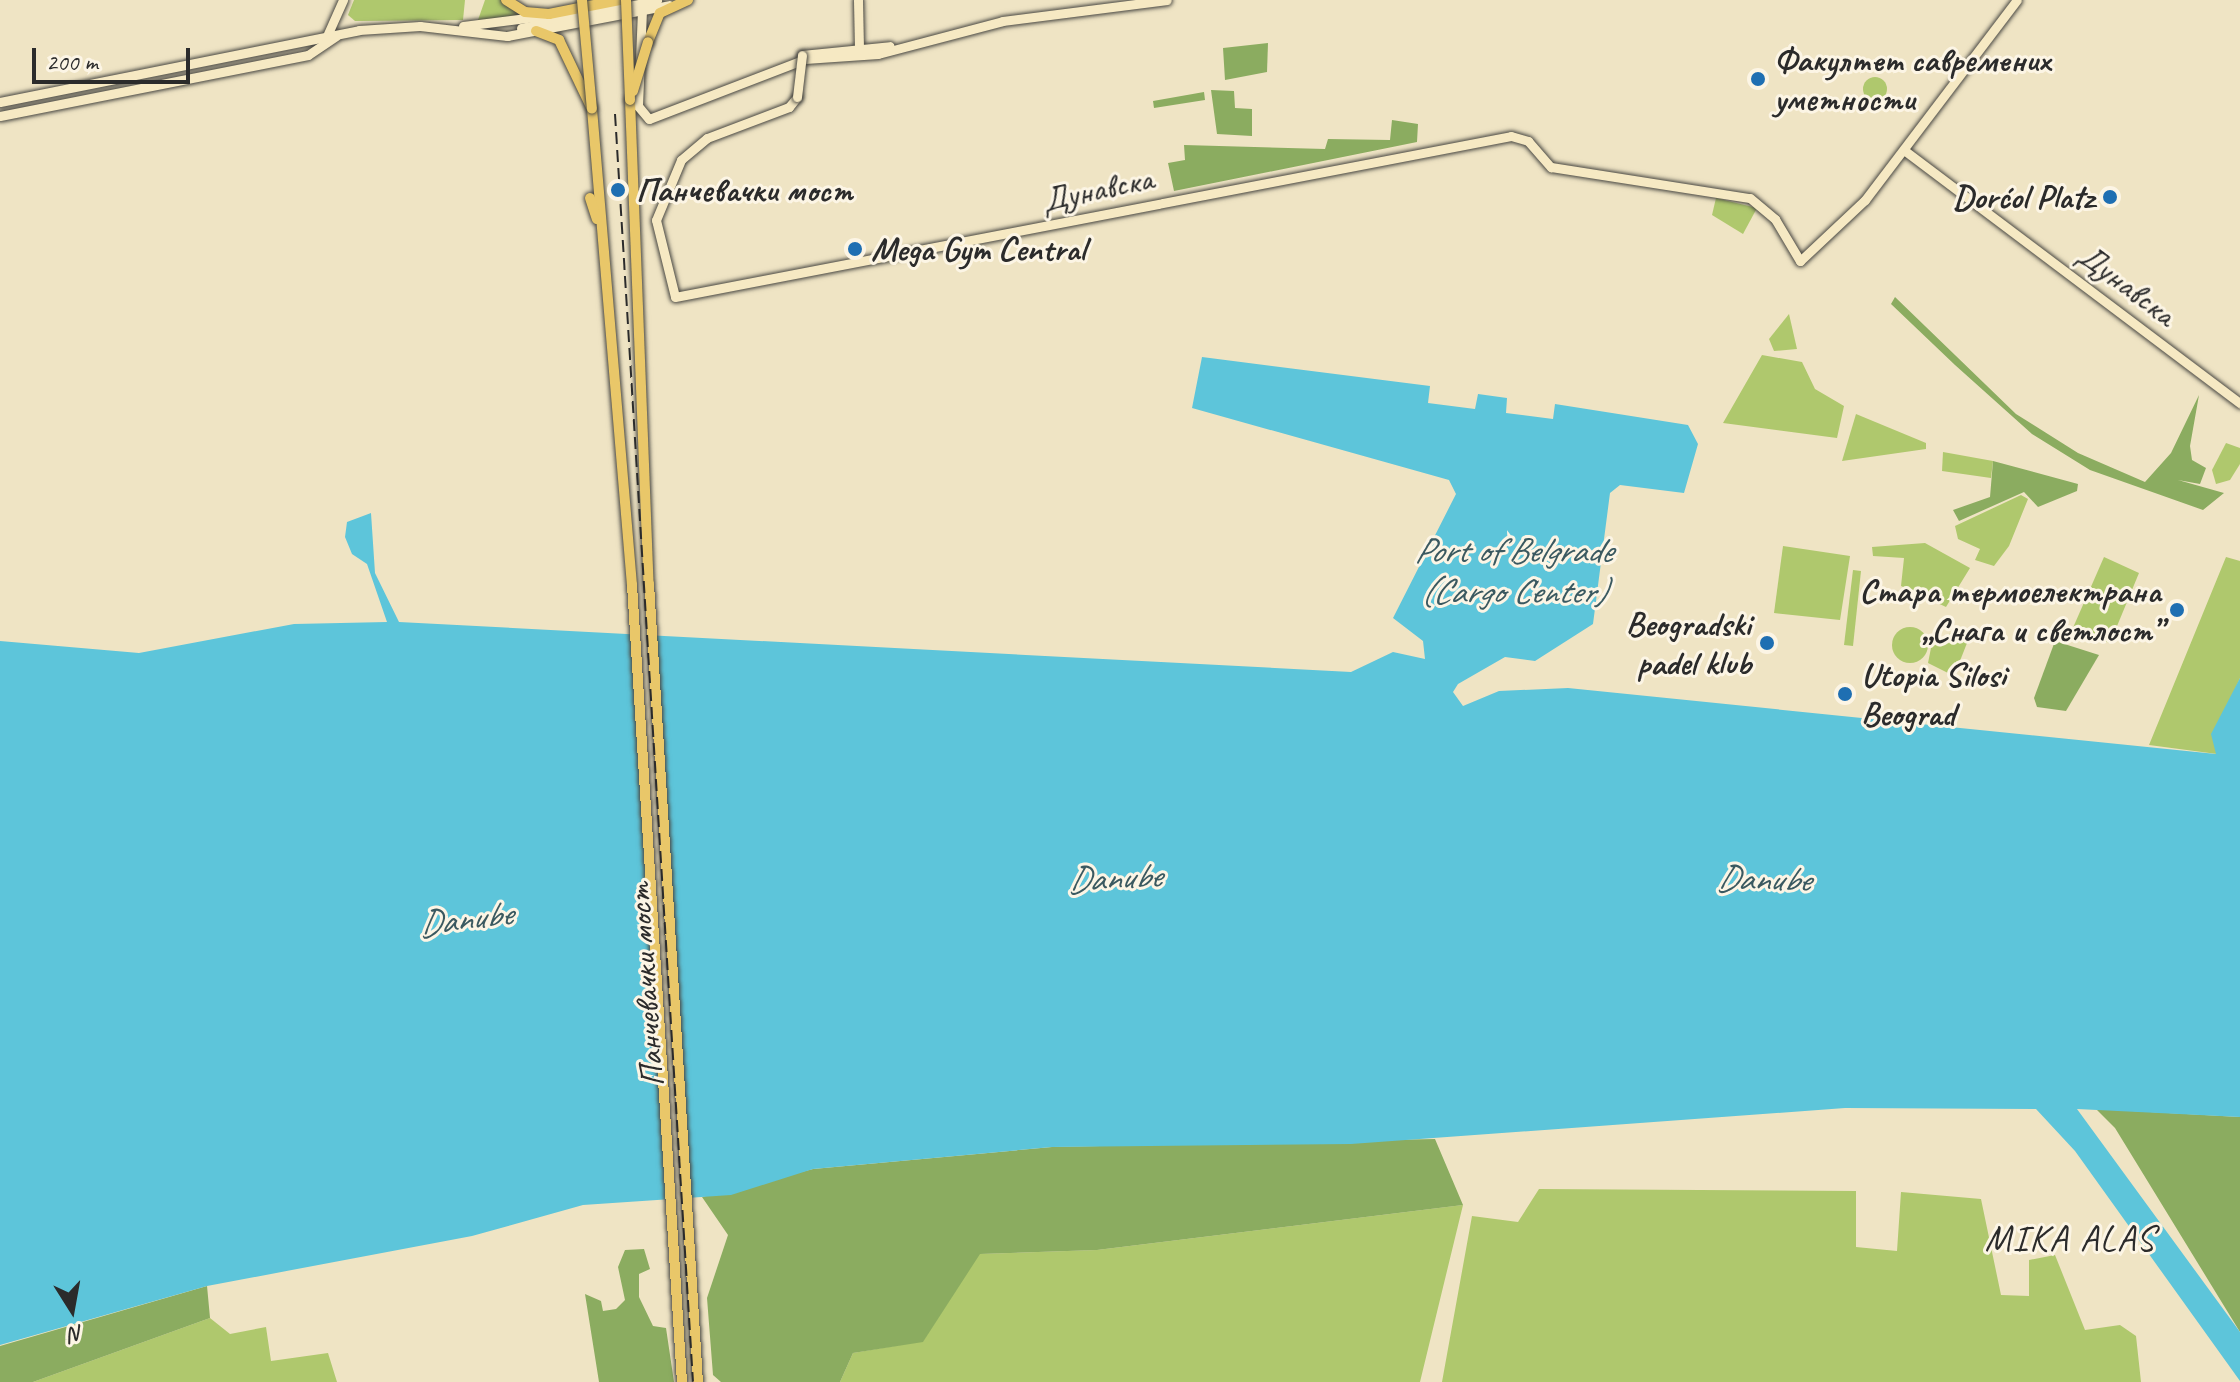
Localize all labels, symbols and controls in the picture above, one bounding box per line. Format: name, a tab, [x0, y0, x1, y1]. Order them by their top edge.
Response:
scale bar	[36, 32, 194, 82]
place label: Факултет савремених уметности	[1774, 39, 2047, 118]
text: 200 m	[46, 47, 98, 77]
marker: Факултет савремених уметности	[1749, 70, 1767, 88]
street label: Дунавска	[1038, 157, 1156, 221]
place label: Панчевачки мост	[636, 170, 850, 210]
place label: Dorćol Platz	[1951, 177, 2094, 217]
marker: Панчевачки мост	[607, 179, 629, 201]
marker: Dorćol Platz	[2101, 188, 2119, 206]
place label: Mega Gym Central	[871, 229, 1086, 269]
street label: Дунавска	[2070, 234, 2184, 334]
marker: Mega Gym Central	[846, 240, 864, 258]
water label: Port of Belgrade (Cargo Center)	[1415, 528, 1611, 613]
place label: Стара термоелектрана „Снага и светлост”	[1866, 570, 2161, 650]
marker: Стара термоелектрана „Снага и светлост”	[2168, 601, 2186, 619]
place label: Beogradski padel klub	[1626, 603, 1751, 682]
marker: Beogradski padel klub	[1758, 634, 1776, 652]
place label: Utopia Silosi Beograd	[1861, 654, 2006, 734]
marker: Utopia Silosi Beograd	[1836, 685, 1854, 703]
water label: Danube	[1066, 854, 1162, 902]
water label: Danube	[1716, 857, 1810, 901]
street label: Панчевачки мост	[618, 883, 672, 1087]
water label: Danube	[416, 892, 514, 946]
district label: MIKA ALAS	[1984, 1217, 2156, 1261]
north arrow	[32, 1270, 112, 1350]
text: N	[67, 1319, 86, 1349]

